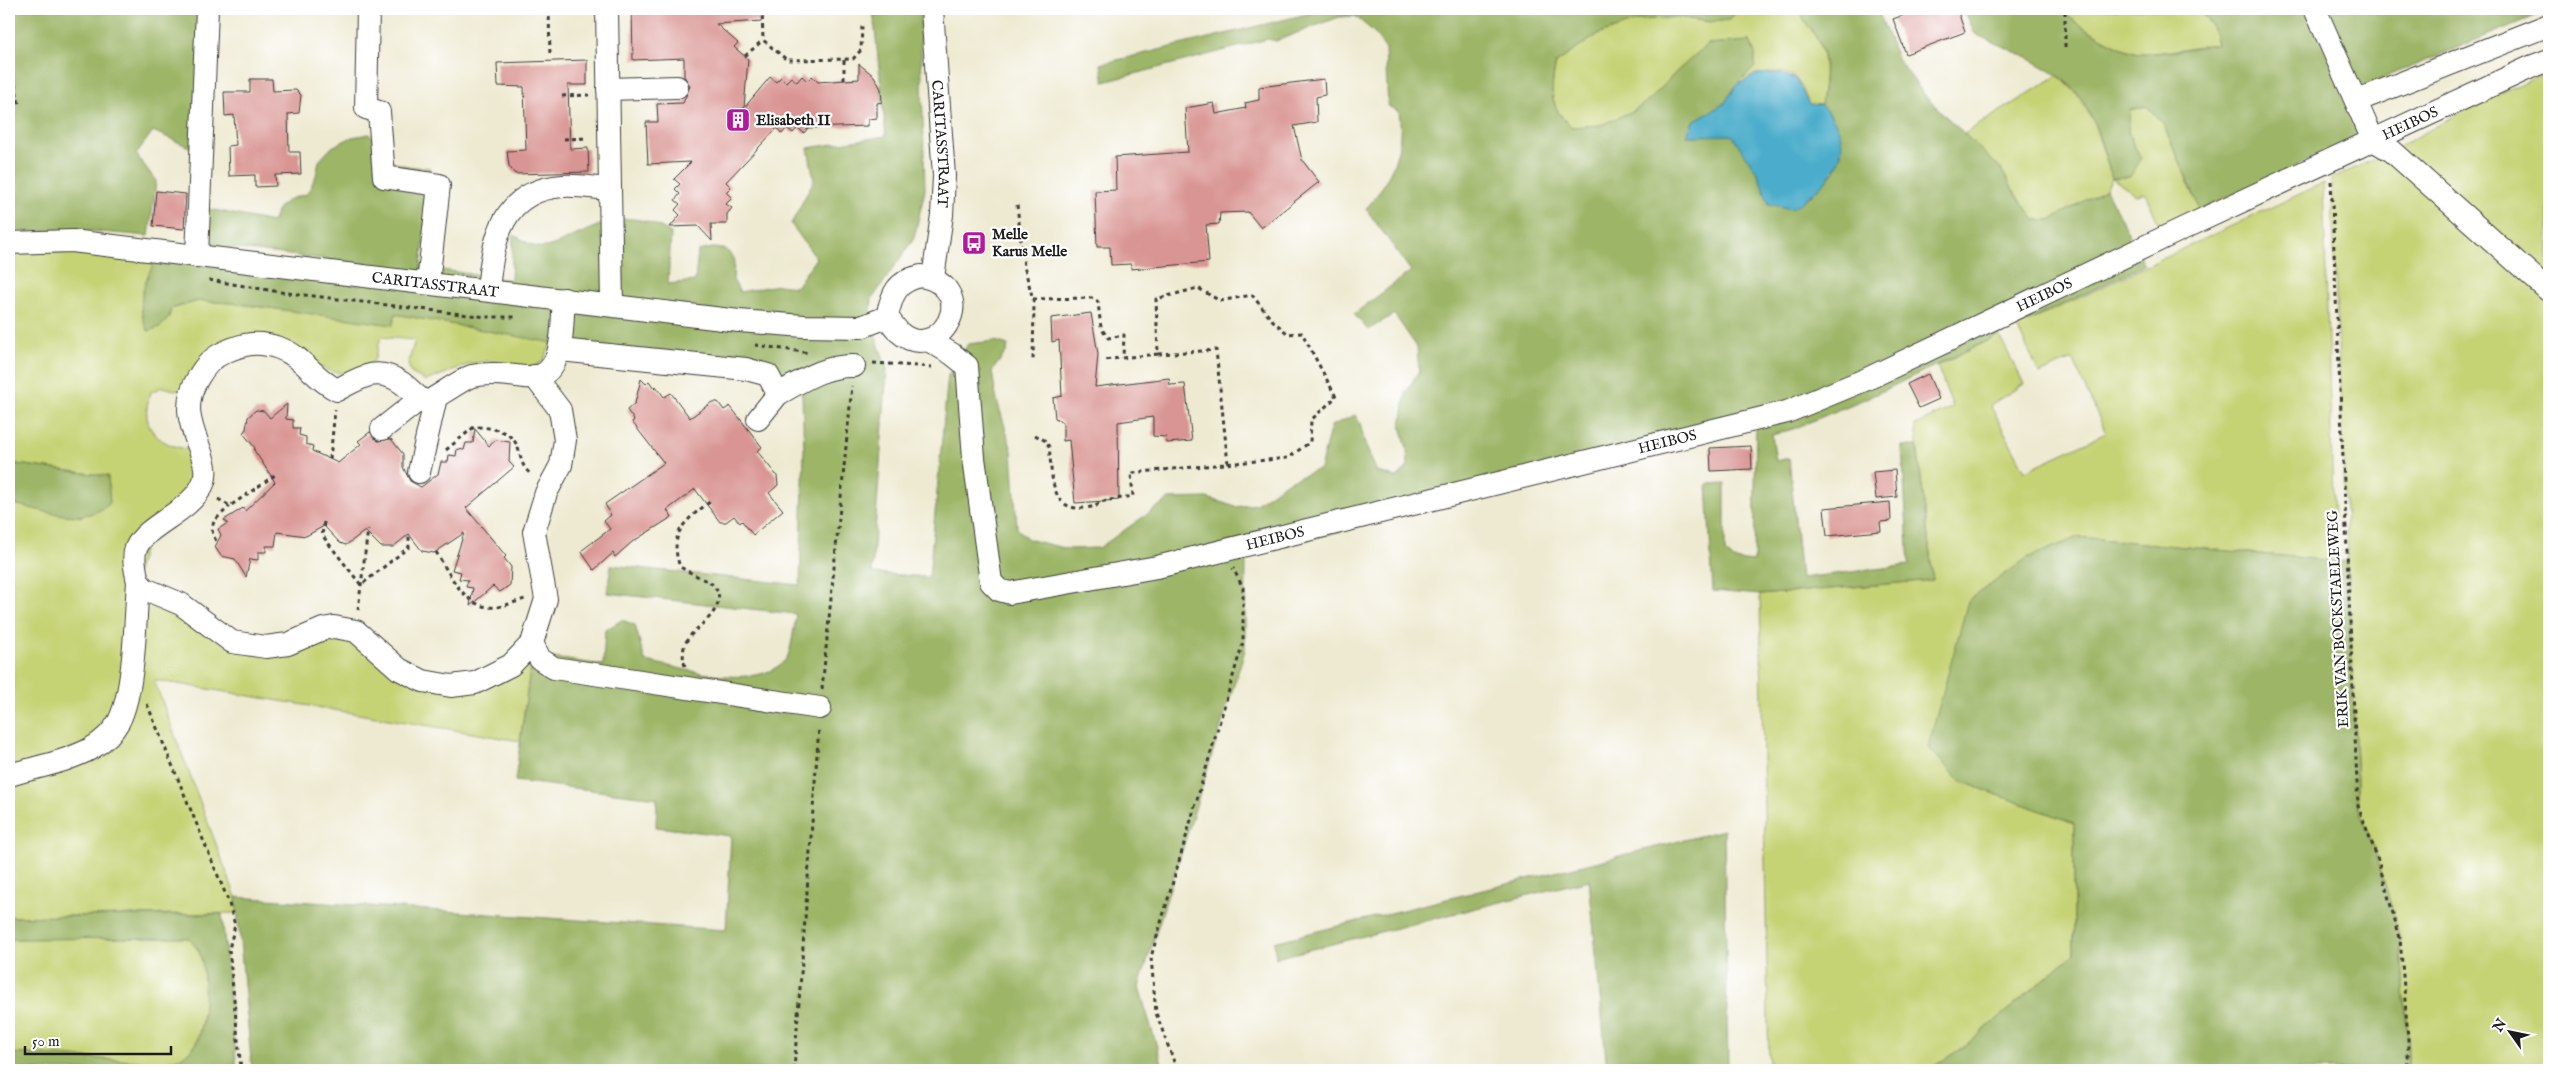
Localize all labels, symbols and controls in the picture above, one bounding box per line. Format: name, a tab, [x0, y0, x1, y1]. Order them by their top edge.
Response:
street label: CARITASSTRAAT	[928, 79, 954, 208]
street label: HEIBOS	[2379, 102, 2441, 144]
building icon: Elisabeth II	[725, 107, 751, 133]
place label: Elisabeth II	[756, 111, 831, 130]
place label: Melle Karus Melle	[992, 225, 1067, 261]
bus stop icon: Melle Karus Melle	[961, 230, 987, 256]
street label: CARITASSTRAAT	[371, 268, 500, 302]
street label: HEIBOS	[2013, 273, 2075, 316]
street label: HEIBOS	[1636, 425, 1699, 458]
street label: ERIK VAN BOCKSTAELEWEG	[2323, 510, 2353, 728]
street label: HEIBOS	[1244, 522, 1306, 554]
north arrow	[2486, 1006, 2536, 1056]
text: N	[2489, 1015, 2511, 1036]
scale bar	[25, 1024, 171, 1056]
text: 50 m	[32, 1032, 60, 1051]

